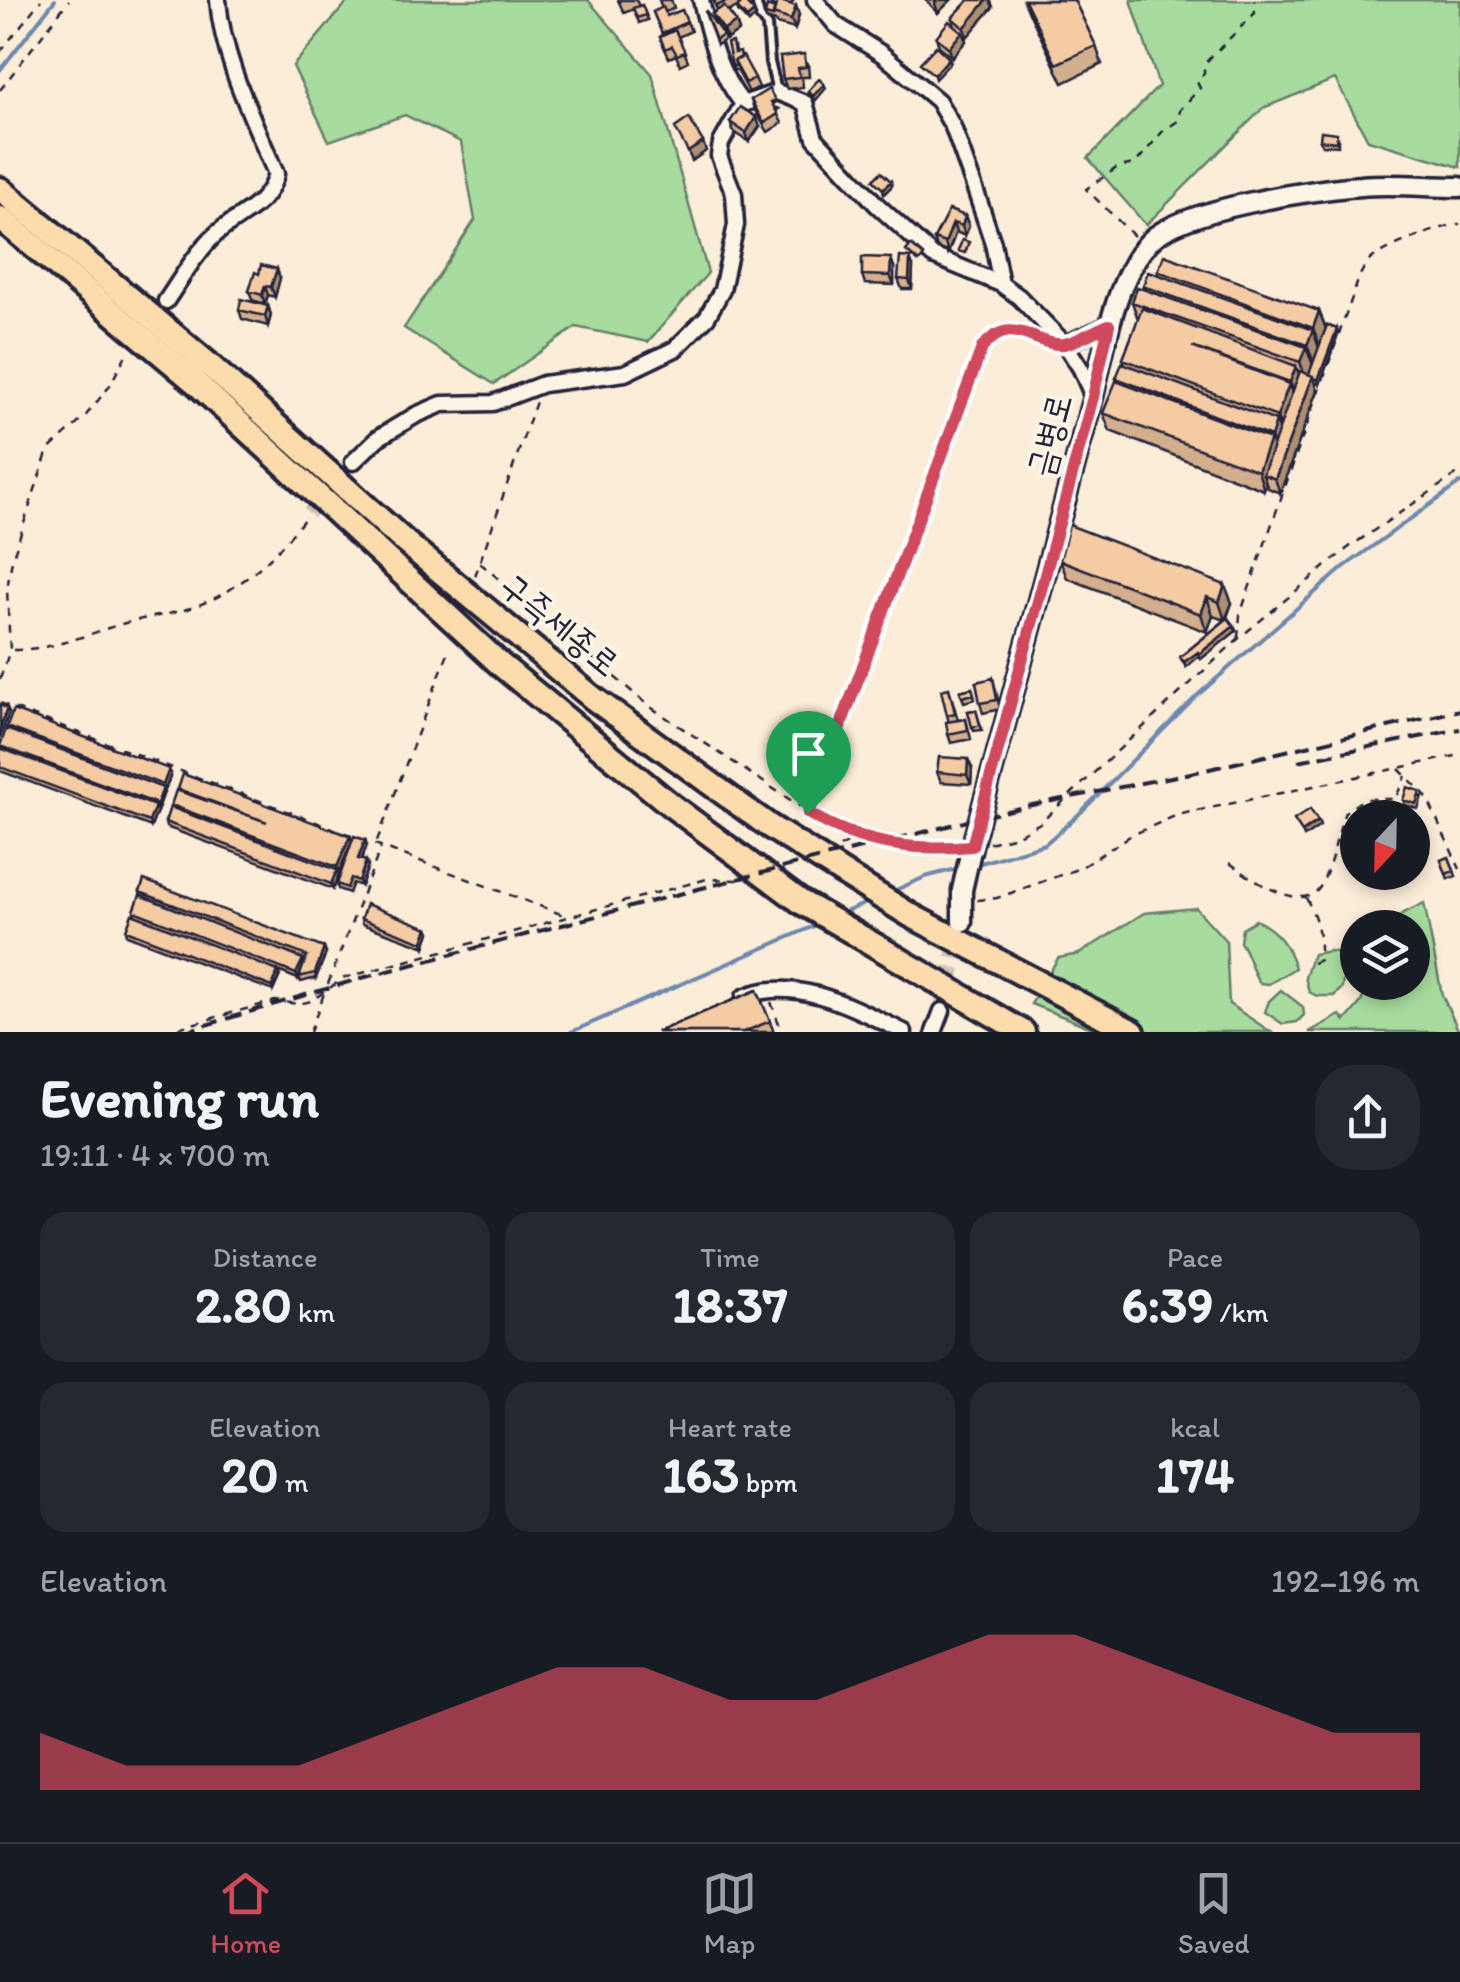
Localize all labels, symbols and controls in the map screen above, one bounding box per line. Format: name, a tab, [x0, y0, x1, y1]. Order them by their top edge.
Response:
street label: 금병로	[1018, 389, 1080, 481]
street label: 구즉세종로	[492, 563, 628, 685]
pin	[766, 711, 851, 814]
icon: arrive	[781, 726, 836, 781]
north arrow	[1340, 800, 1430, 890]
map controls	[1340, 800, 1430, 1000]
button: layers	[1340, 910, 1430, 1000]
text: Evening run	[40, 1065, 319, 1131]
button: share	[1315, 1065, 1420, 1170]
text: 19:11 · 4 × 700 m	[40, 1136, 270, 1174]
text: Distance	[213, 1240, 317, 1274]
text: Time	[700, 1240, 760, 1274]
text: Pace	[1167, 1240, 1223, 1274]
text: 2.80	[195, 1274, 292, 1335]
text: 18:37	[673, 1274, 787, 1335]
text: 6:39	[1121, 1274, 1214, 1335]
text: km	[292, 1295, 335, 1329]
text: /km	[1214, 1295, 1269, 1329]
text: Elevation	[209, 1410, 321, 1444]
text: Heart rate	[668, 1410, 792, 1444]
text: kcal	[1170, 1410, 1220, 1444]
text: 20	[222, 1444, 279, 1505]
text: 163	[662, 1444, 739, 1505]
text: 174	[1156, 1444, 1234, 1505]
text: m	[279, 1465, 308, 1499]
text: bpm	[739, 1465, 798, 1499]
text: Elevation	[40, 1562, 167, 1600]
text: 192–196 m	[1271, 1562, 1420, 1600]
tab: Home	[211, 1866, 281, 1960]
tab: Map	[702, 1866, 757, 1960]
tab: Saved	[1178, 1866, 1250, 1960]

